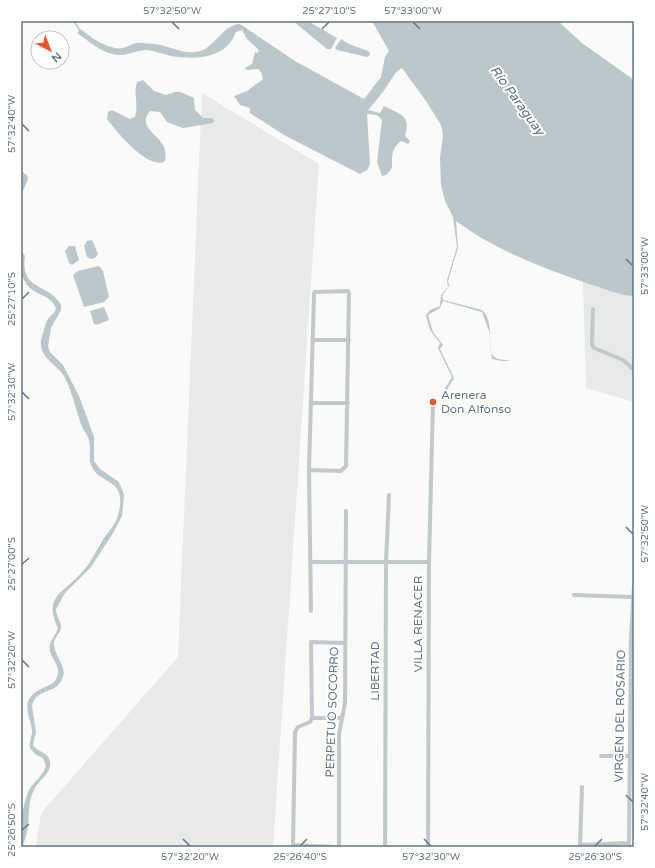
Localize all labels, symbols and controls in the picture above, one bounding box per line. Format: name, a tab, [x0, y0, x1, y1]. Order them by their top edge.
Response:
text: 57°32'50"W	[143, 5, 201, 17]
text: 25°27'10"S	[302, 5, 356, 17]
text: 57°33'00"W	[384, 5, 442, 17]
north arrow	[30, 30, 70, 70]
text: N	[49, 49, 64, 65]
water label: Río Paraguay	[487, 63, 549, 140]
text: 57°32'40"W	[6, 95, 18, 153]
text: 57°33'00"W	[639, 237, 651, 295]
text: 25°27'10"S	[6, 272, 18, 326]
text: 57°32'30"W	[6, 363, 18, 421]
place label: Arenera Don Alfonso	[441, 388, 511, 416]
marker: Arenera Don Alfonso	[428, 397, 438, 407]
text: 57°32'50"W	[639, 505, 651, 563]
text: 25°27'00"S	[6, 537, 18, 591]
street label: VILLA RENACER	[411, 576, 425, 672]
text: 57°32'20"W	[6, 631, 18, 689]
street label: LIBERTAD	[368, 641, 382, 701]
street label: PERPETUO SOCORRO	[323, 646, 341, 778]
street label: VIRGEN DEL ROSARIO	[612, 649, 628, 783]
text: 57°32'40"W	[639, 773, 651, 831]
text: 25°26'50"S	[6, 803, 18, 857]
text: 57°32'20"W	[161, 851, 219, 863]
text: 25°26'40"S	[273, 851, 327, 863]
text: 57°32'30"W	[402, 851, 460, 863]
text: 25°26'30"S	[568, 851, 622, 863]

